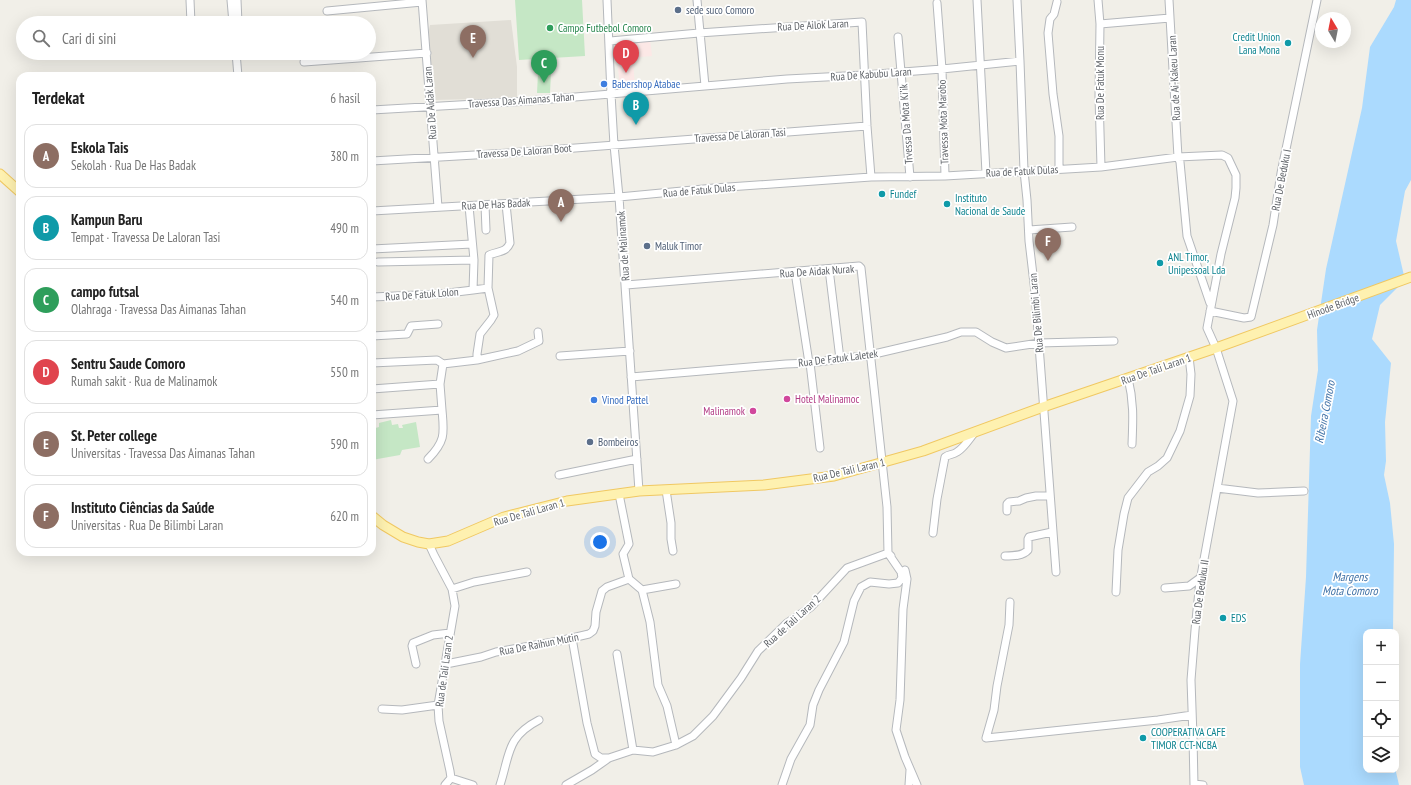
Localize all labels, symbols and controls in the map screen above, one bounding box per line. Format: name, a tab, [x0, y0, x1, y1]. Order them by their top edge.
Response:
place label: sede suco Comoro	[686, 3, 755, 17]
marker: sede suco Comoro	[673, 5, 683, 15]
north arrow	[1315, 12, 1351, 48]
search box	[16, 16, 376, 60]
street label: Rua De Ailok Laran	[777, 16, 849, 34]
place label: Campo Futbebol Comoro	[558, 21, 652, 35]
marker: Campo Futbebol Comoro	[545, 23, 555, 33]
pin: E	[460, 25, 486, 58]
icon: search	[30, 27, 52, 49]
text: Cari di sini	[62, 29, 116, 48]
place label: Credit Union Lana Mona	[1233, 30, 1280, 57]
street label: Rua de Ai-Kakeu Laran	[1165, 35, 1183, 121]
marker: Credit Union Lana Mona	[1283, 38, 1293, 48]
pin: D	[613, 40, 639, 73]
street label: Rua De Fatuk Monu	[1093, 46, 1107, 120]
pin: C	[531, 50, 557, 83]
street label: Rua De Kabubu Laran	[830, 64, 912, 84]
street label: Rua De Aidak Laran	[420, 66, 440, 140]
place label: Babershop Atabae	[612, 77, 681, 91]
marker: Babershop Atabae	[599, 79, 609, 89]
street label: Travessa Mota Marobo	[935, 79, 951, 165]
street label: Trvessa Da Mota Ki’ik	[896, 83, 916, 165]
text: Terdekat	[32, 87, 84, 109]
street label: Travessa Das Aimanas Tahan	[467, 89, 575, 111]
text: 6 hasil	[330, 90, 360, 107]
pin: B	[623, 92, 649, 125]
street label: Travessa De Laloran Tasi	[694, 125, 786, 145]
text: Eskola Tais	[71, 138, 129, 157]
street label: Travessa De Laloran Boot	[476, 141, 572, 161]
text: A	[43, 148, 49, 165]
text: 380 m	[330, 148, 359, 165]
street label: Rua De Beduku I	[1268, 148, 1294, 212]
text: Sekolah · Rua De Has Badak	[71, 157, 196, 174]
street label: Rua de Fatuk Dulas	[985, 162, 1059, 180]
street label: Rua de Fatuk Dulas	[662, 180, 736, 200]
place label: Fundef	[890, 187, 917, 201]
pin: A	[548, 189, 574, 222]
marker: Fundef	[877, 189, 887, 199]
place label: Instituto Nacional de Saude	[955, 191, 1026, 218]
street label: Rua De Has Badak	[461, 195, 531, 213]
marker: Instituto Nacional de Saude	[942, 199, 952, 209]
text: Kampun Baru	[71, 210, 143, 229]
street label: Rua de Malinamok	[614, 210, 632, 282]
text: B	[43, 220, 49, 237]
text: 490 m	[330, 220, 359, 237]
pin: F	[1035, 228, 1061, 261]
text: Tempat · Travessa De Laloran Tasi	[71, 229, 220, 246]
place label: Maluk Timor	[655, 239, 702, 253]
marker: Maluk Timor	[642, 241, 652, 251]
place label: ANL Timor, Unipessoal Lda	[1168, 250, 1226, 277]
marker: ANL Timor, Unipessoal Lda	[1155, 258, 1165, 268]
street label: Rua De Aidak Nurak	[779, 261, 855, 281]
street label: Rua De Bilimbi Laran	[1026, 273, 1046, 353]
text: campo futsal	[71, 282, 139, 301]
street label: Rua De Fatuk Lolon	[385, 284, 459, 304]
street label: Hinode Bridge	[1305, 290, 1361, 322]
text: C	[43, 292, 49, 309]
text: 540 m	[330, 292, 359, 309]
text: Olahraga · Travessa Das Aimanas Tahan	[71, 301, 246, 318]
street label: Rua De Fatuk Laletek	[797, 346, 879, 370]
street label: Rua De Tali Laran 1	[1119, 350, 1193, 388]
text: Sentru Saude Comoro	[71, 354, 186, 373]
text: D	[43, 364, 49, 381]
text: 550 m	[330, 364, 359, 381]
text: Rumah sakit · Rua de Malinamok	[71, 373, 217, 390]
water label: Ribeira Comoro	[1311, 378, 1338, 445]
place label: Hotel Malinamoc	[795, 392, 860, 406]
place label: Vinod Pattel	[601, 393, 649, 407]
marker: Hotel Malinamoc	[782, 394, 792, 404]
marker: Vinod Pattel	[589, 395, 599, 405]
place label: Malinamok	[703, 404, 746, 418]
marker: Malinamok	[748, 406, 758, 416]
text: St. Peter college	[71, 426, 157, 445]
place label: Bombeiros	[598, 435, 639, 449]
text: E	[43, 436, 49, 453]
text: 590 m	[330, 436, 359, 453]
marker: Bombeiros	[585, 437, 595, 447]
text: Universitas · Travessa Das Aimanas Tahan	[71, 445, 255, 462]
street label: Rua De Tali Laran 1	[812, 455, 886, 485]
street label: Rua De Tali Laran 1	[492, 495, 566, 529]
text: Instituto Ciências da Saúde	[71, 498, 214, 517]
text: F	[43, 508, 49, 525]
text: 620 m	[330, 508, 359, 525]
text: Universitas · Rua De Bilimbi Laran	[71, 517, 223, 534]
your location	[590, 532, 610, 552]
street label: Rua De Beduku II	[1189, 559, 1211, 625]
water label: Margens Mota Comoro	[1322, 569, 1378, 598]
street label: Rua de Tali Laran 2	[761, 592, 824, 650]
place label: EDS	[1231, 611, 1246, 625]
marker: EDS	[1218, 613, 1228, 623]
street label: Rua De Raihun Mutin	[498, 629, 580, 659]
map controls	[1363, 629, 1399, 773]
button: +	[1363, 629, 1399, 665]
street label: Rua de Tali Laran 2	[432, 634, 456, 708]
button: −	[1363, 665, 1399, 701]
button: locate	[1363, 701, 1399, 737]
place label: COOPERATIVA CAFE TIMOR CCT-NCBA	[1151, 725, 1226, 752]
marker: COOPERATIVA CAFE TIMOR CCT-NCBA	[1138, 733, 1148, 743]
button: layers	[1363, 737, 1399, 773]

